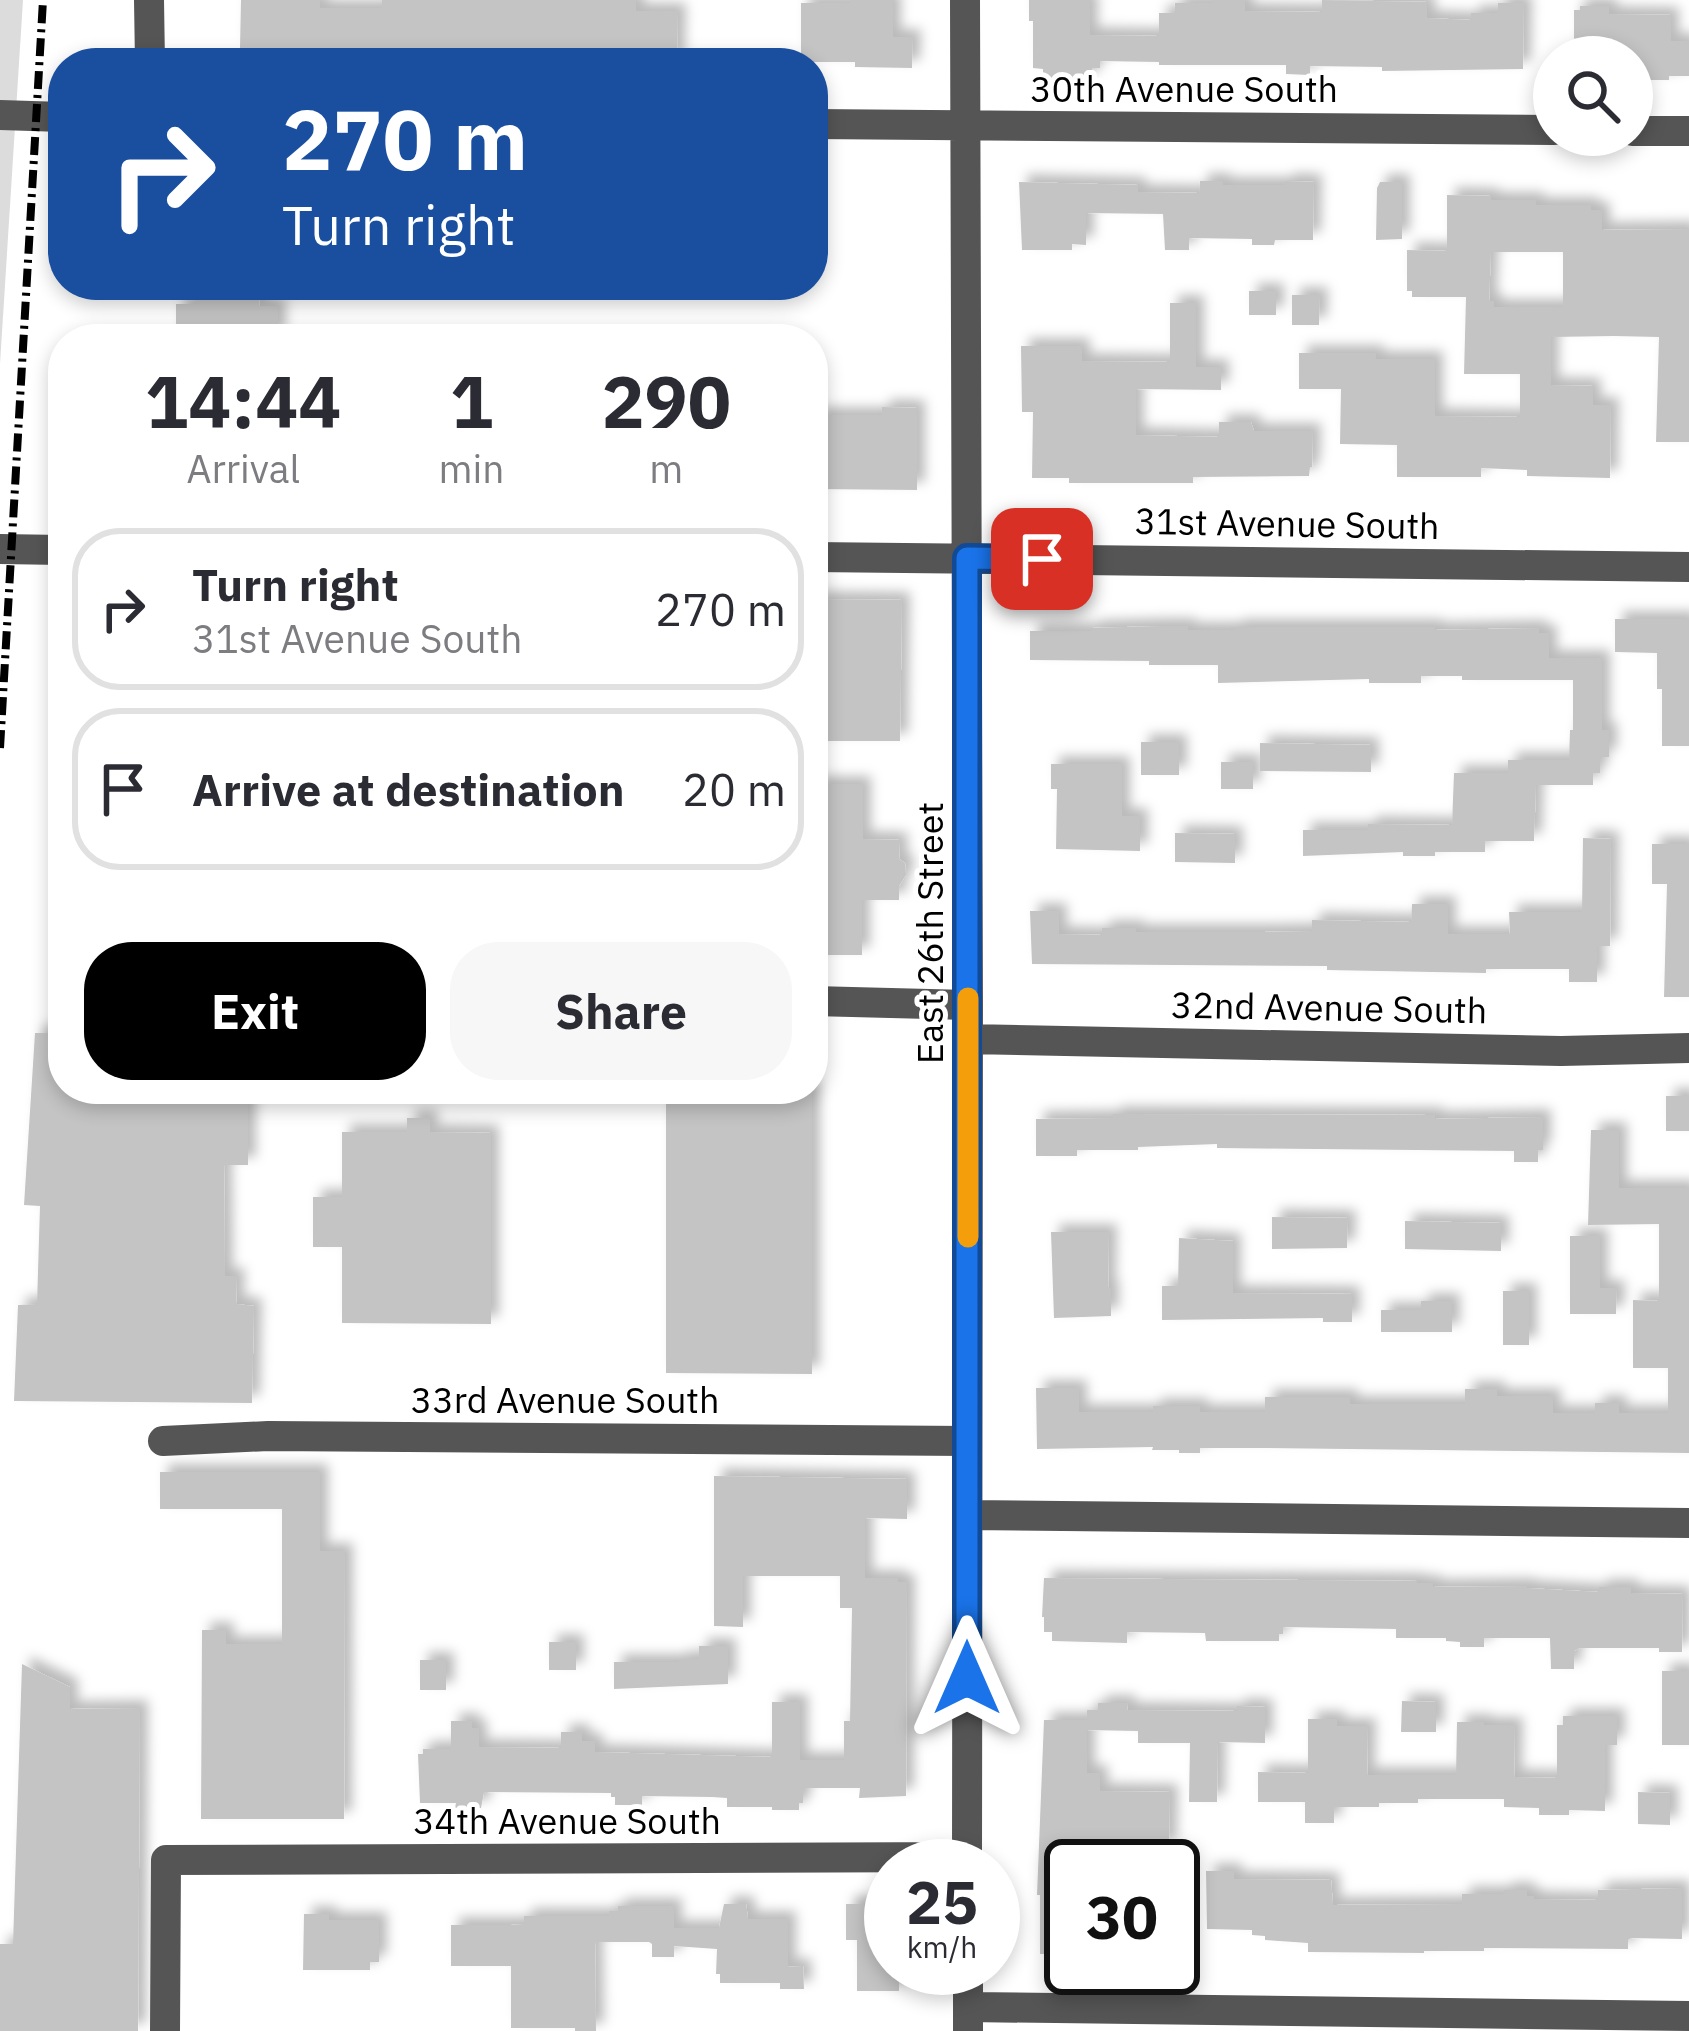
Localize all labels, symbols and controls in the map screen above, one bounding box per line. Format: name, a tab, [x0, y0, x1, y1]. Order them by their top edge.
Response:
map controls	[1533, 36, 1653, 156]
button: search	[1533, 36, 1653, 156]
street label: 30th Avenue South	[1030, 65, 1338, 112]
text: 270 m	[282, 84, 528, 193]
icon: right	[84, 96, 240, 252]
text: Turn right	[282, 190, 516, 260]
text: 14:44	[145, 354, 342, 448]
text: 1	[450, 354, 493, 448]
text: 290	[601, 354, 731, 448]
text: Arrival	[186, 443, 300, 494]
text: min	[439, 443, 504, 494]
text: m	[649, 443, 683, 494]
street label: 31st Avenue South	[1134, 497, 1440, 549]
pin	[991, 508, 1093, 610]
icon: arrive	[1009, 526, 1075, 592]
text: Turn right	[192, 555, 399, 613]
icon: right	[90, 576, 156, 642]
text: 270 m	[655, 580, 786, 638]
text: 31st Avenue South	[192, 613, 522, 664]
icon: arrive	[90, 756, 156, 822]
text: Arrive at destination	[192, 760, 625, 818]
text: 20 m	[682, 760, 786, 818]
street label: East 26th Street	[906, 802, 953, 1064]
button: Exit	[84, 942, 426, 1080]
button: Share	[450, 942, 792, 1080]
street label: 32nd Avenue South	[1170, 981, 1488, 1033]
street label: 33rd Avenue South	[411, 1376, 719, 1423]
position arrow	[904, 1615, 1030, 1741]
street label: 34th Avenue South	[413, 1797, 721, 1844]
speed limit sign: 30	[1044, 1839, 1200, 1995]
text: 25	[906, 1862, 978, 1941]
text: km/h	[907, 1927, 977, 1966]

